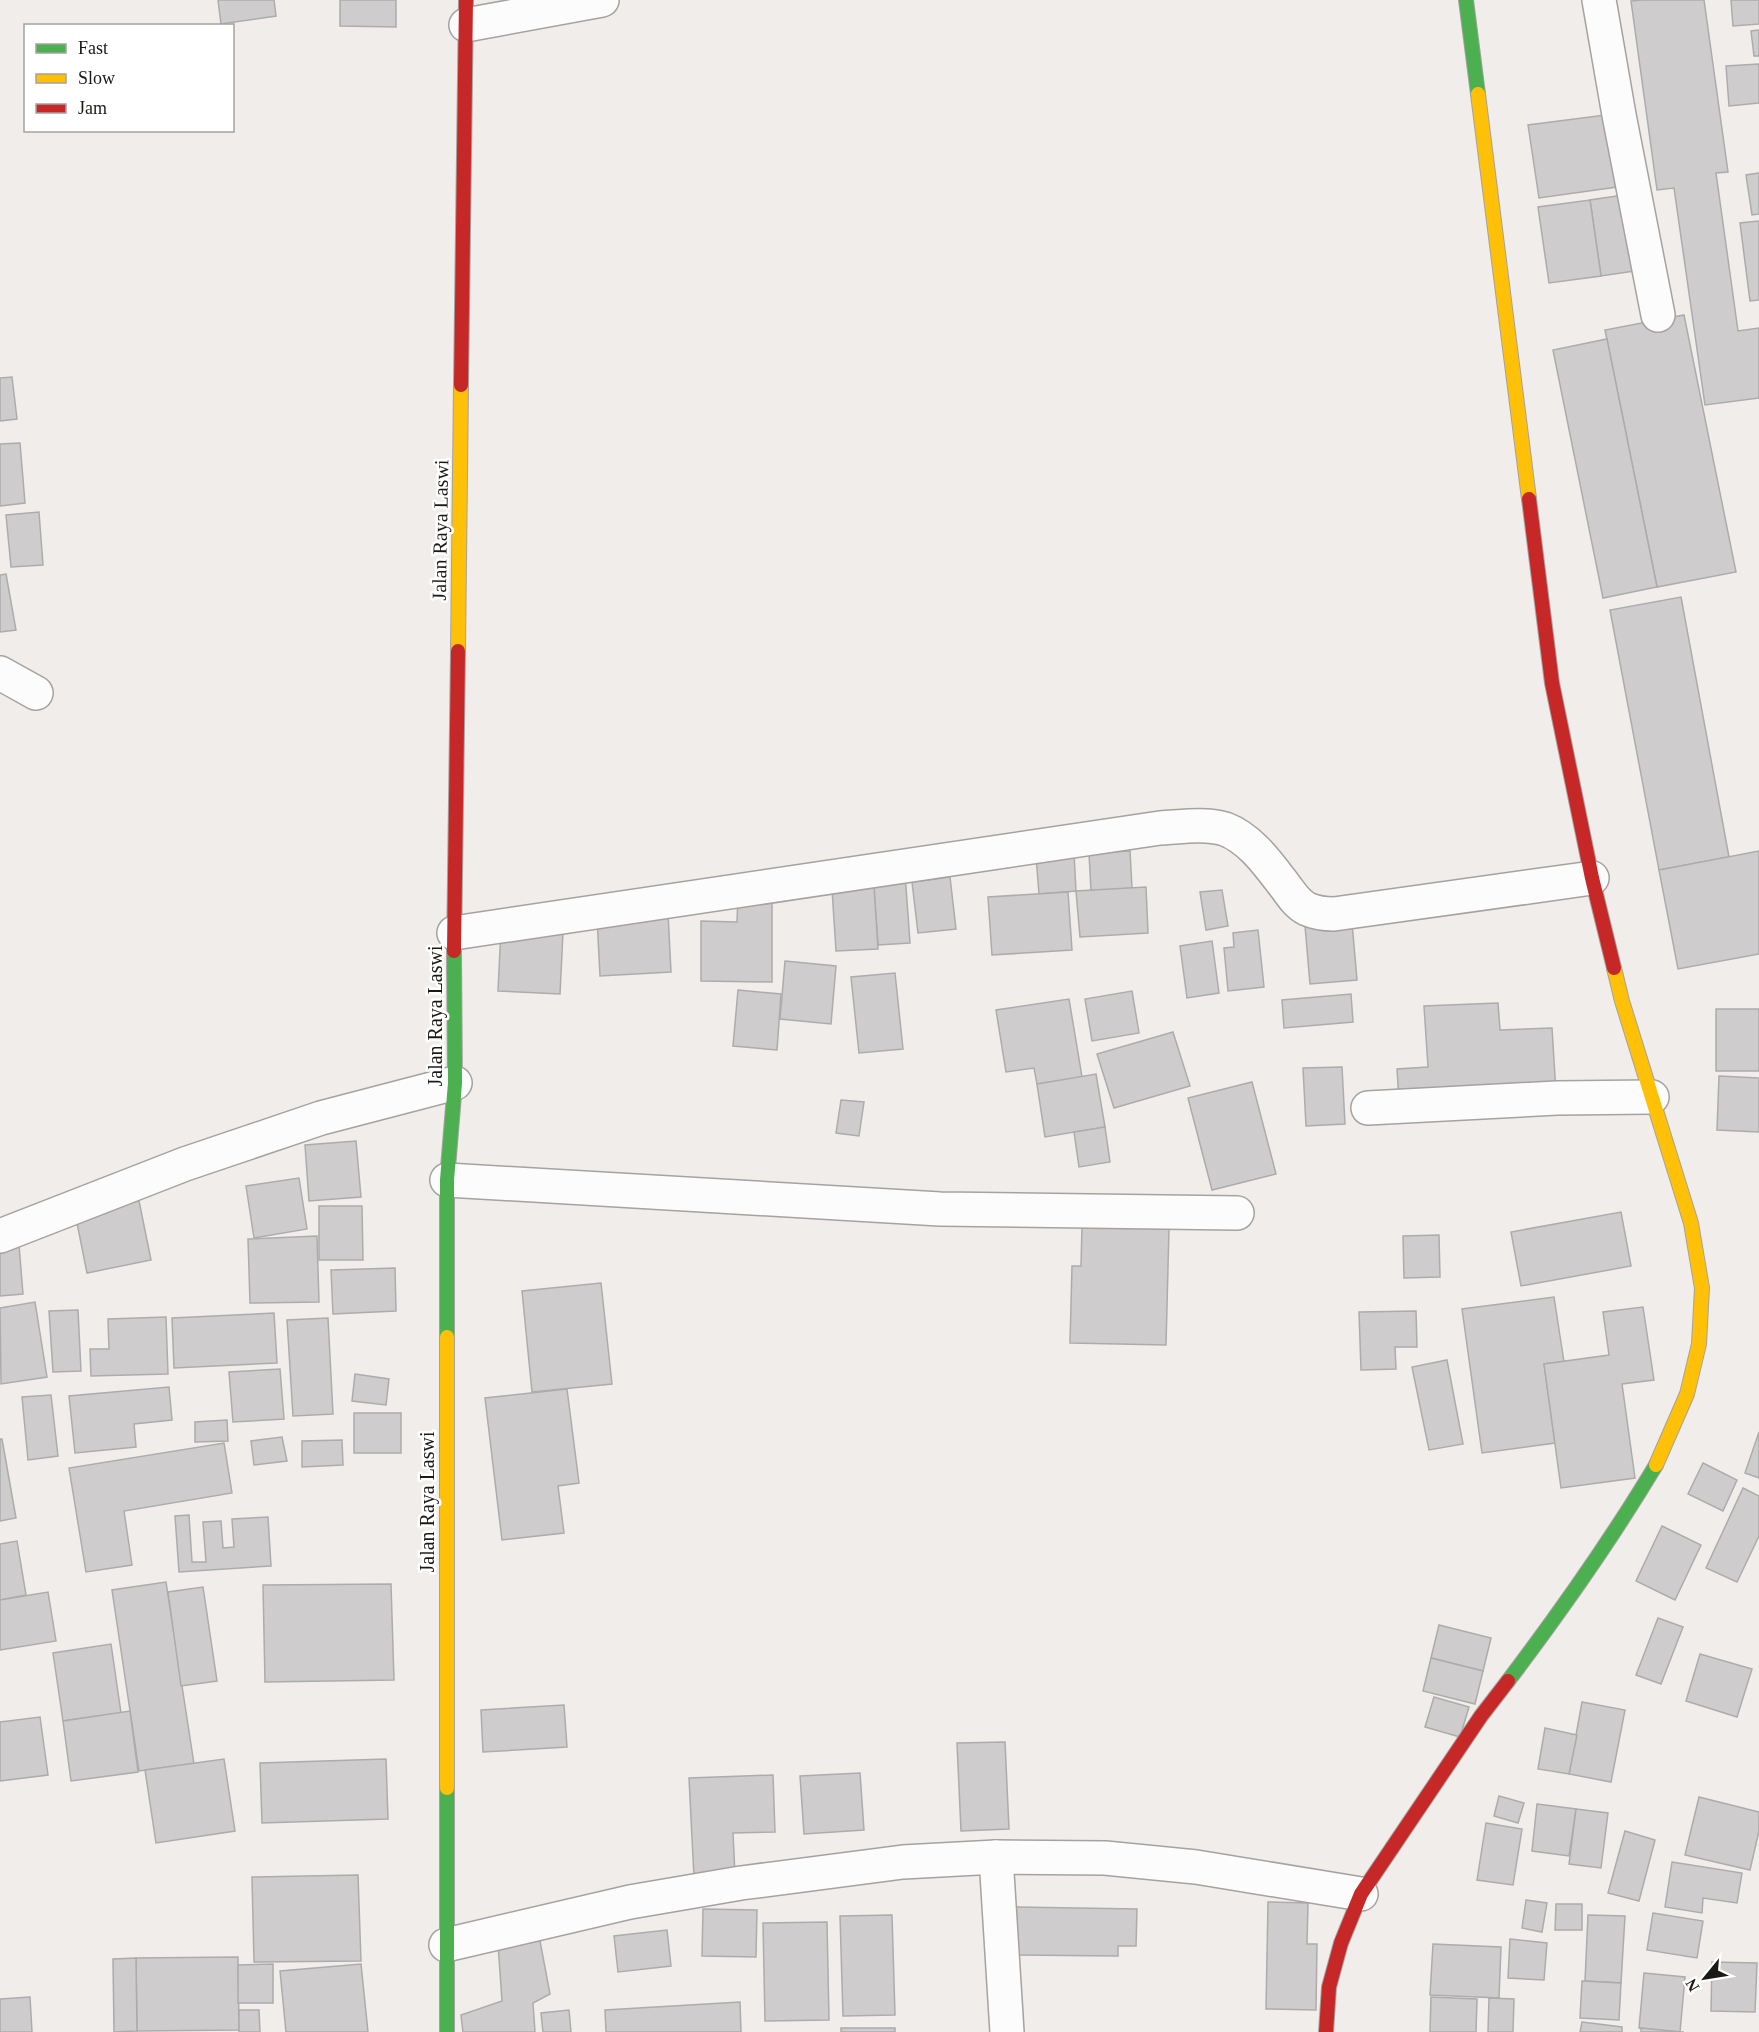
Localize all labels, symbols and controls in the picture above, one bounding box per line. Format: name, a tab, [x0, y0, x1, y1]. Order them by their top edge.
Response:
legend	[24, 24, 234, 132]
text: Fast	[78, 38, 108, 58]
text: Slow	[78, 68, 115, 88]
text: Jam	[78, 98, 107, 118]
street label: Jalan Raya Laswi	[428, 459, 453, 601]
street label: Jalan Raya Laswi	[424, 945, 447, 1087]
street label: Jalan Raya Laswi	[416, 1431, 439, 1573]
north arrow	[1675, 1948, 1735, 2008]
text: N	[1682, 1976, 1703, 1995]

